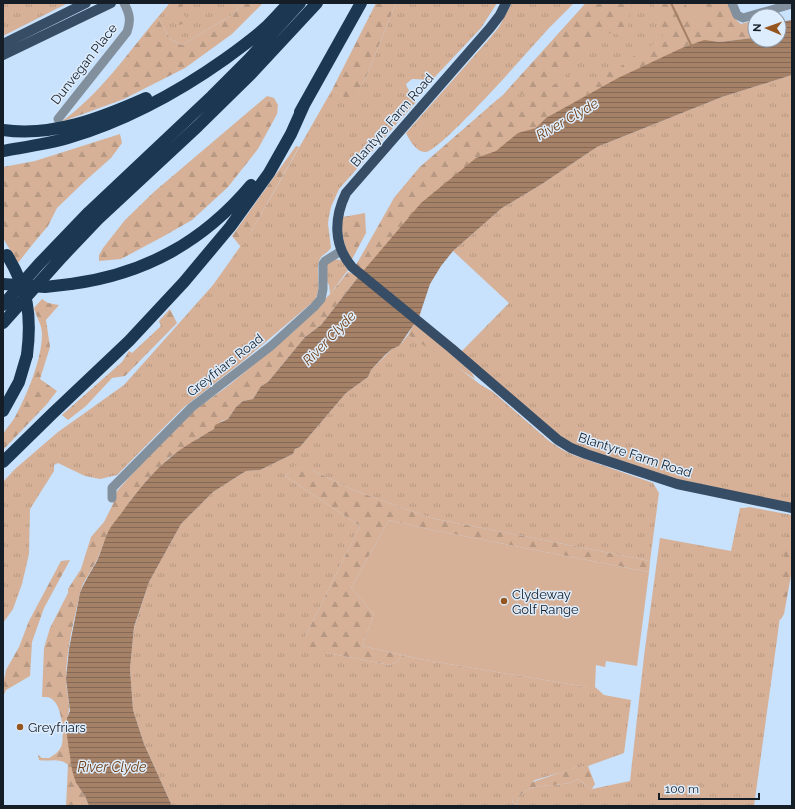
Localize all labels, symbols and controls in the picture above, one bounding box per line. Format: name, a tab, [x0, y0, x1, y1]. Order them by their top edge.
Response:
north arrow	[747, 8, 787, 48]
street label: Dunvegan Place	[48, 20, 120, 107]
text: N	[751, 23, 764, 32]
street label: Blantyre Farm Road	[347, 70, 437, 170]
water label: River Clyde	[533, 95, 601, 143]
water label: River Clyde	[299, 307, 359, 368]
street label: Greyfriars Road	[184, 331, 266, 399]
street label: Blantyre Farm Road	[576, 430, 694, 480]
place label: Clydeway Golf Range	[512, 587, 579, 617]
marker: Clydeway Golf Range	[499, 596, 509, 606]
place label: Greyfriars	[28, 720, 86, 735]
marker: Greyfriars	[15, 722, 25, 732]
water label: River Clyde	[77, 759, 147, 775]
scale bar	[659, 775, 759, 801]
text: 100 m	[665, 782, 699, 796]

